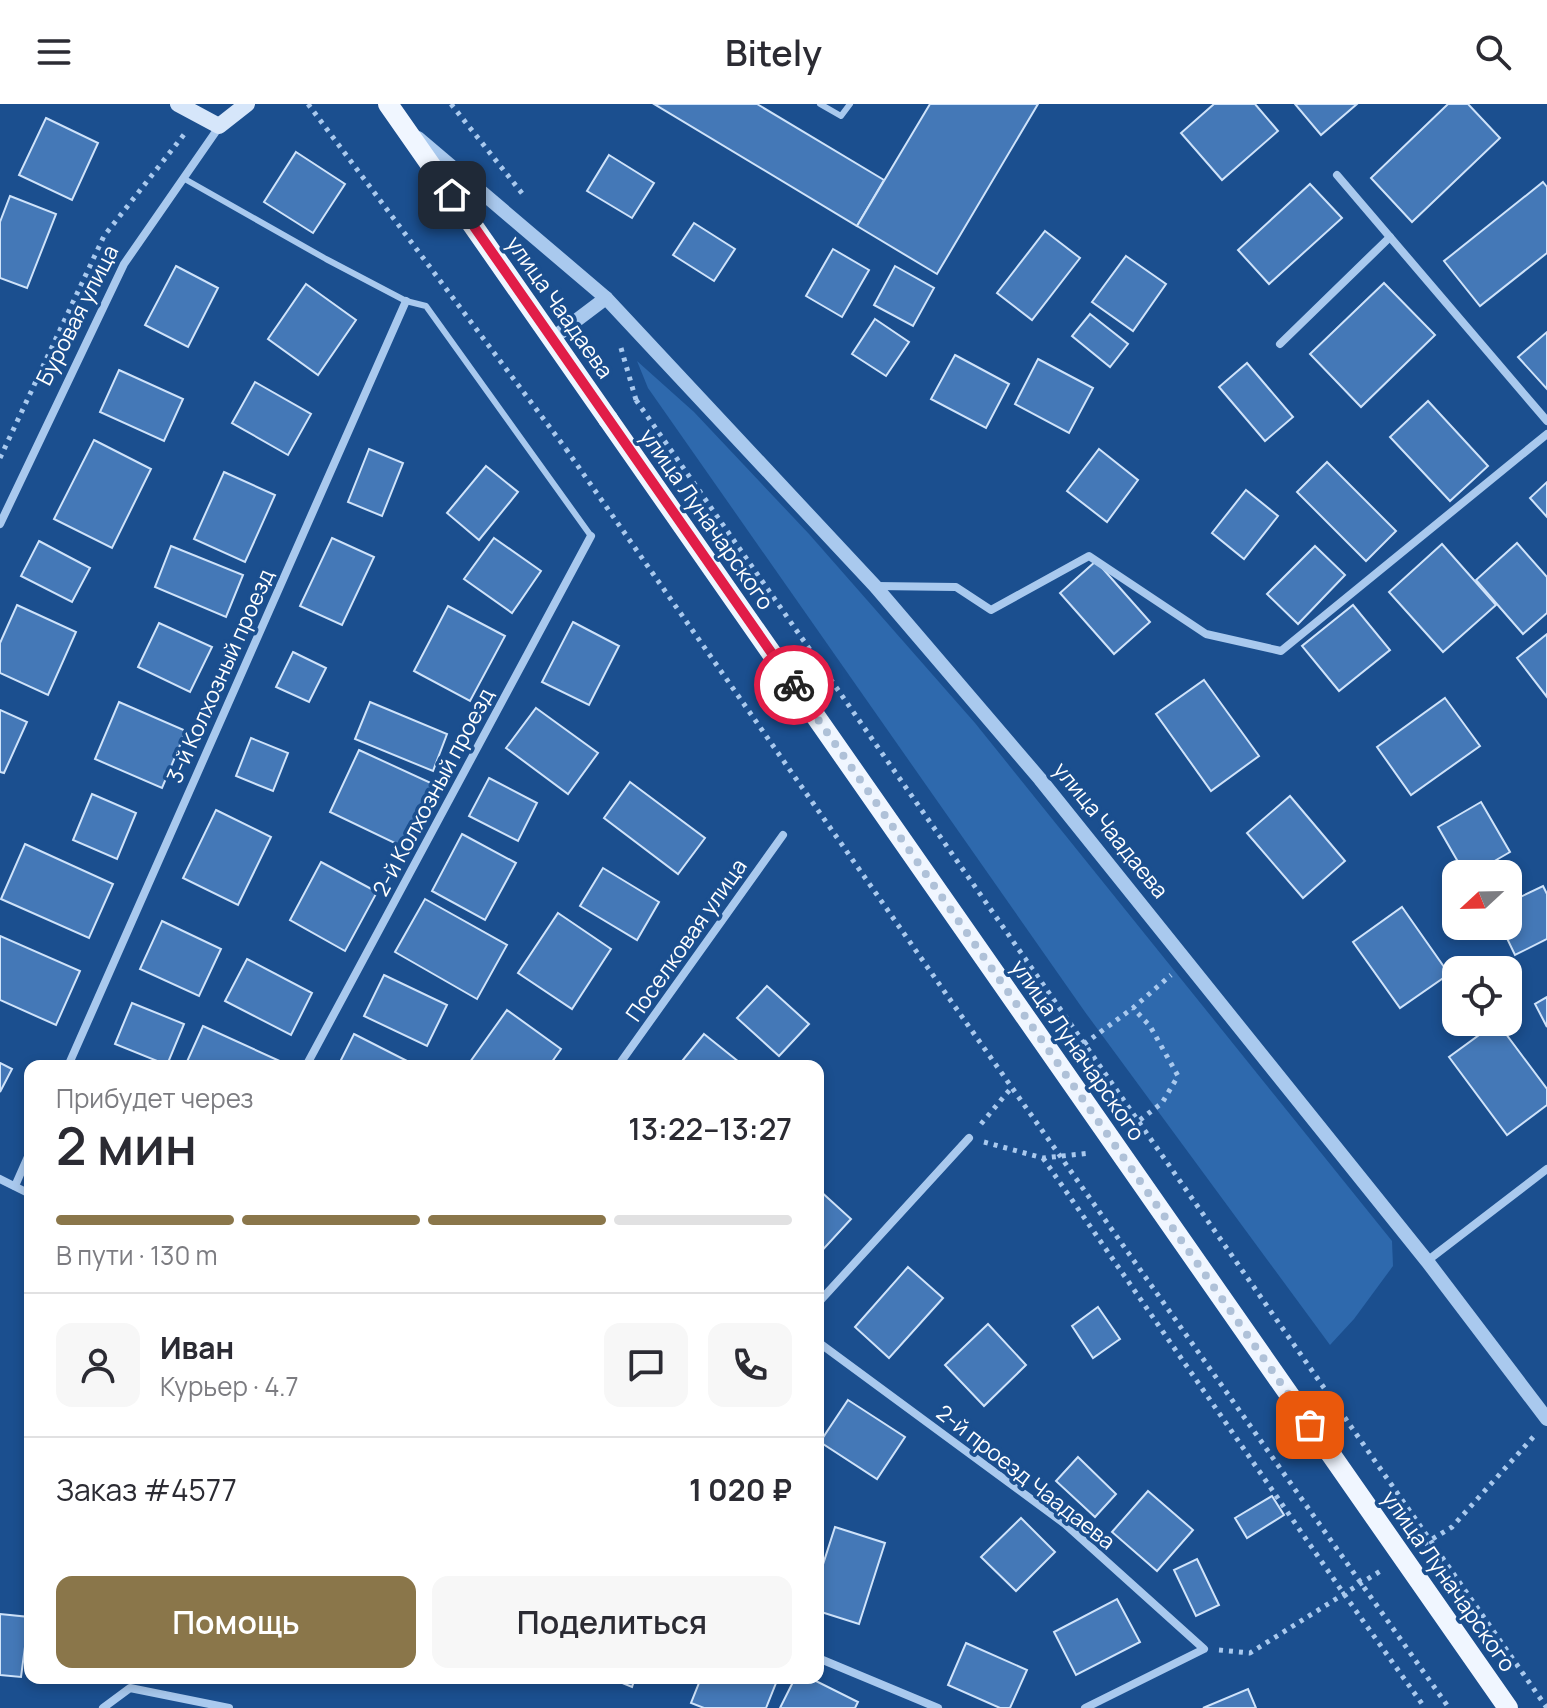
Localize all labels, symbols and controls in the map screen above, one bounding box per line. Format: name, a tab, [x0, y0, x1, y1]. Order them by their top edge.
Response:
text: Bitely	[725, 28, 822, 77]
icon: menu	[32, 30, 76, 74]
icon: search	[1471, 30, 1515, 74]
pin	[418, 161, 486, 229]
icon: home	[430, 173, 474, 217]
street label: улица Чаадаева	[500, 230, 620, 384]
street label: Буровая улица	[29, 240, 125, 390]
street label: улица Луначарского	[633, 422, 781, 616]
street label: 3-й Колхозный проезд	[159, 564, 281, 788]
courier	[754, 645, 834, 725]
icon: bike	[772, 663, 816, 707]
street label: 2-й Колхозный проезд	[365, 683, 501, 901]
street label: улица Чаадаева	[1047, 755, 1175, 905]
street label: Поселковая улица	[619, 853, 753, 1027]
north arrow	[1442, 860, 1522, 940]
map controls	[1442, 860, 1522, 1036]
street label: улица Луначарского	[1004, 953, 1152, 1147]
button: locate	[1442, 956, 1522, 1036]
text: Прибудет через	[56, 1080, 254, 1116]
text: 13:22–13:27	[628, 1108, 792, 1149]
text: 2 мин	[56, 1110, 197, 1181]
text: В пути · 130 m	[56, 1237, 218, 1273]
button: person	[56, 1323, 140, 1407]
button: chat	[604, 1323, 688, 1407]
button: phone	[708, 1323, 792, 1407]
text: Иван	[160, 1327, 234, 1368]
text: Курьер · 4.7	[160, 1368, 299, 1404]
pin	[1276, 1391, 1344, 1459]
street label: 2-й проезд Чаадаева	[930, 1398, 1122, 1556]
icon: bag	[1288, 1403, 1332, 1447]
text: Заказ #4577	[56, 1469, 237, 1510]
text: 1 020 ₽	[689, 1469, 792, 1510]
street label: улица Луначарского	[1375, 1484, 1523, 1678]
button: Помощь	[56, 1576, 416, 1668]
button: Поделиться	[432, 1576, 792, 1668]

